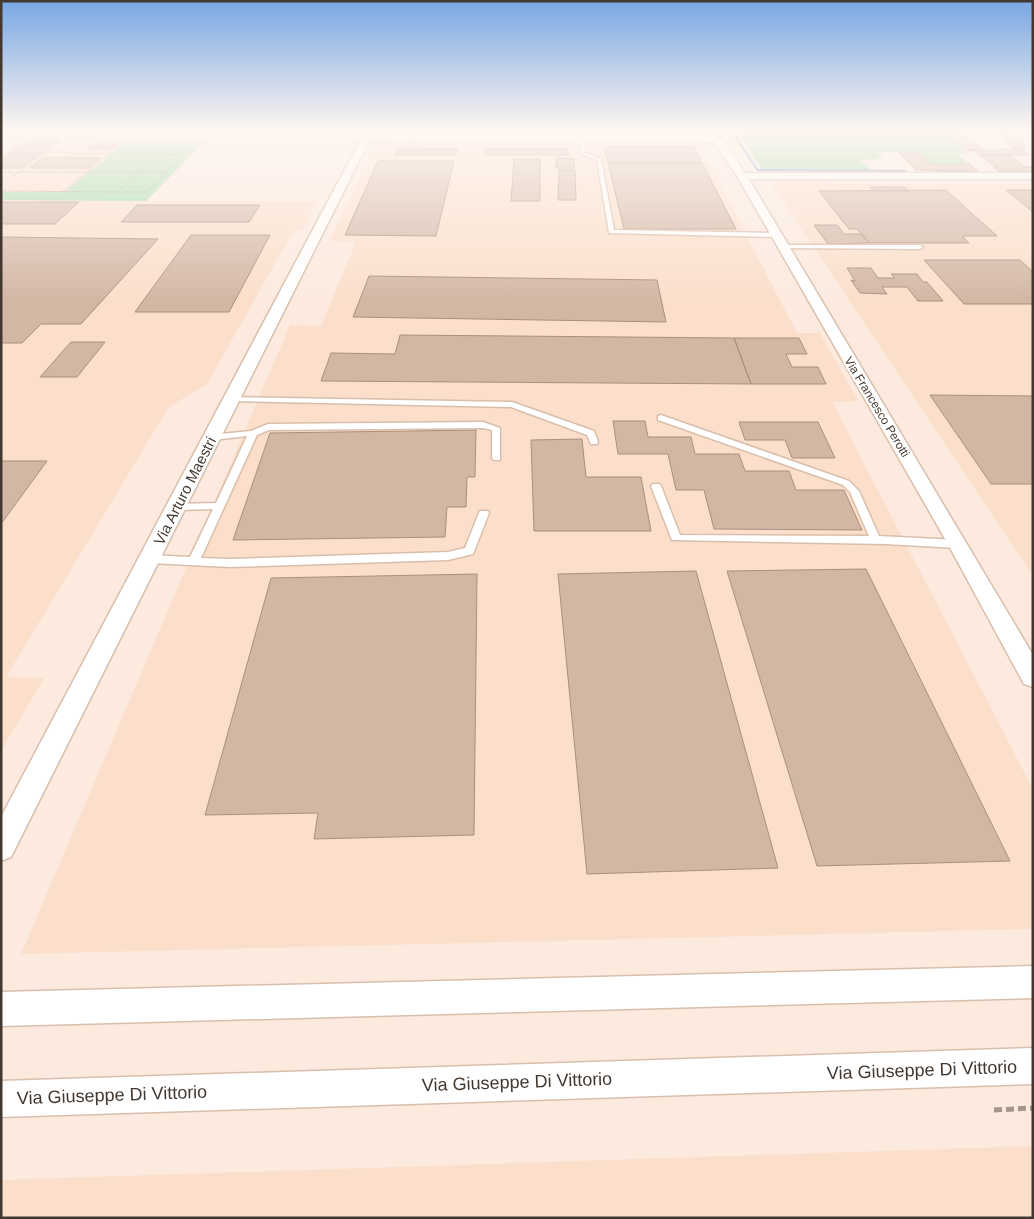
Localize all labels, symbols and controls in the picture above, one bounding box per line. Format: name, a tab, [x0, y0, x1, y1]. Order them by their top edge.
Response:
street label: Via Francesco Perotti	[842, 354, 912, 460]
street label: Via Arturo Maestri	[150, 434, 219, 548]
street label: Via Giuseppe Di Vittorio	[826, 1057, 1018, 1083]
street label: Via Giuseppe Di Vittorio	[421, 1069, 613, 1095]
street label: Via Giuseppe Di Vittorio	[16, 1082, 208, 1108]

